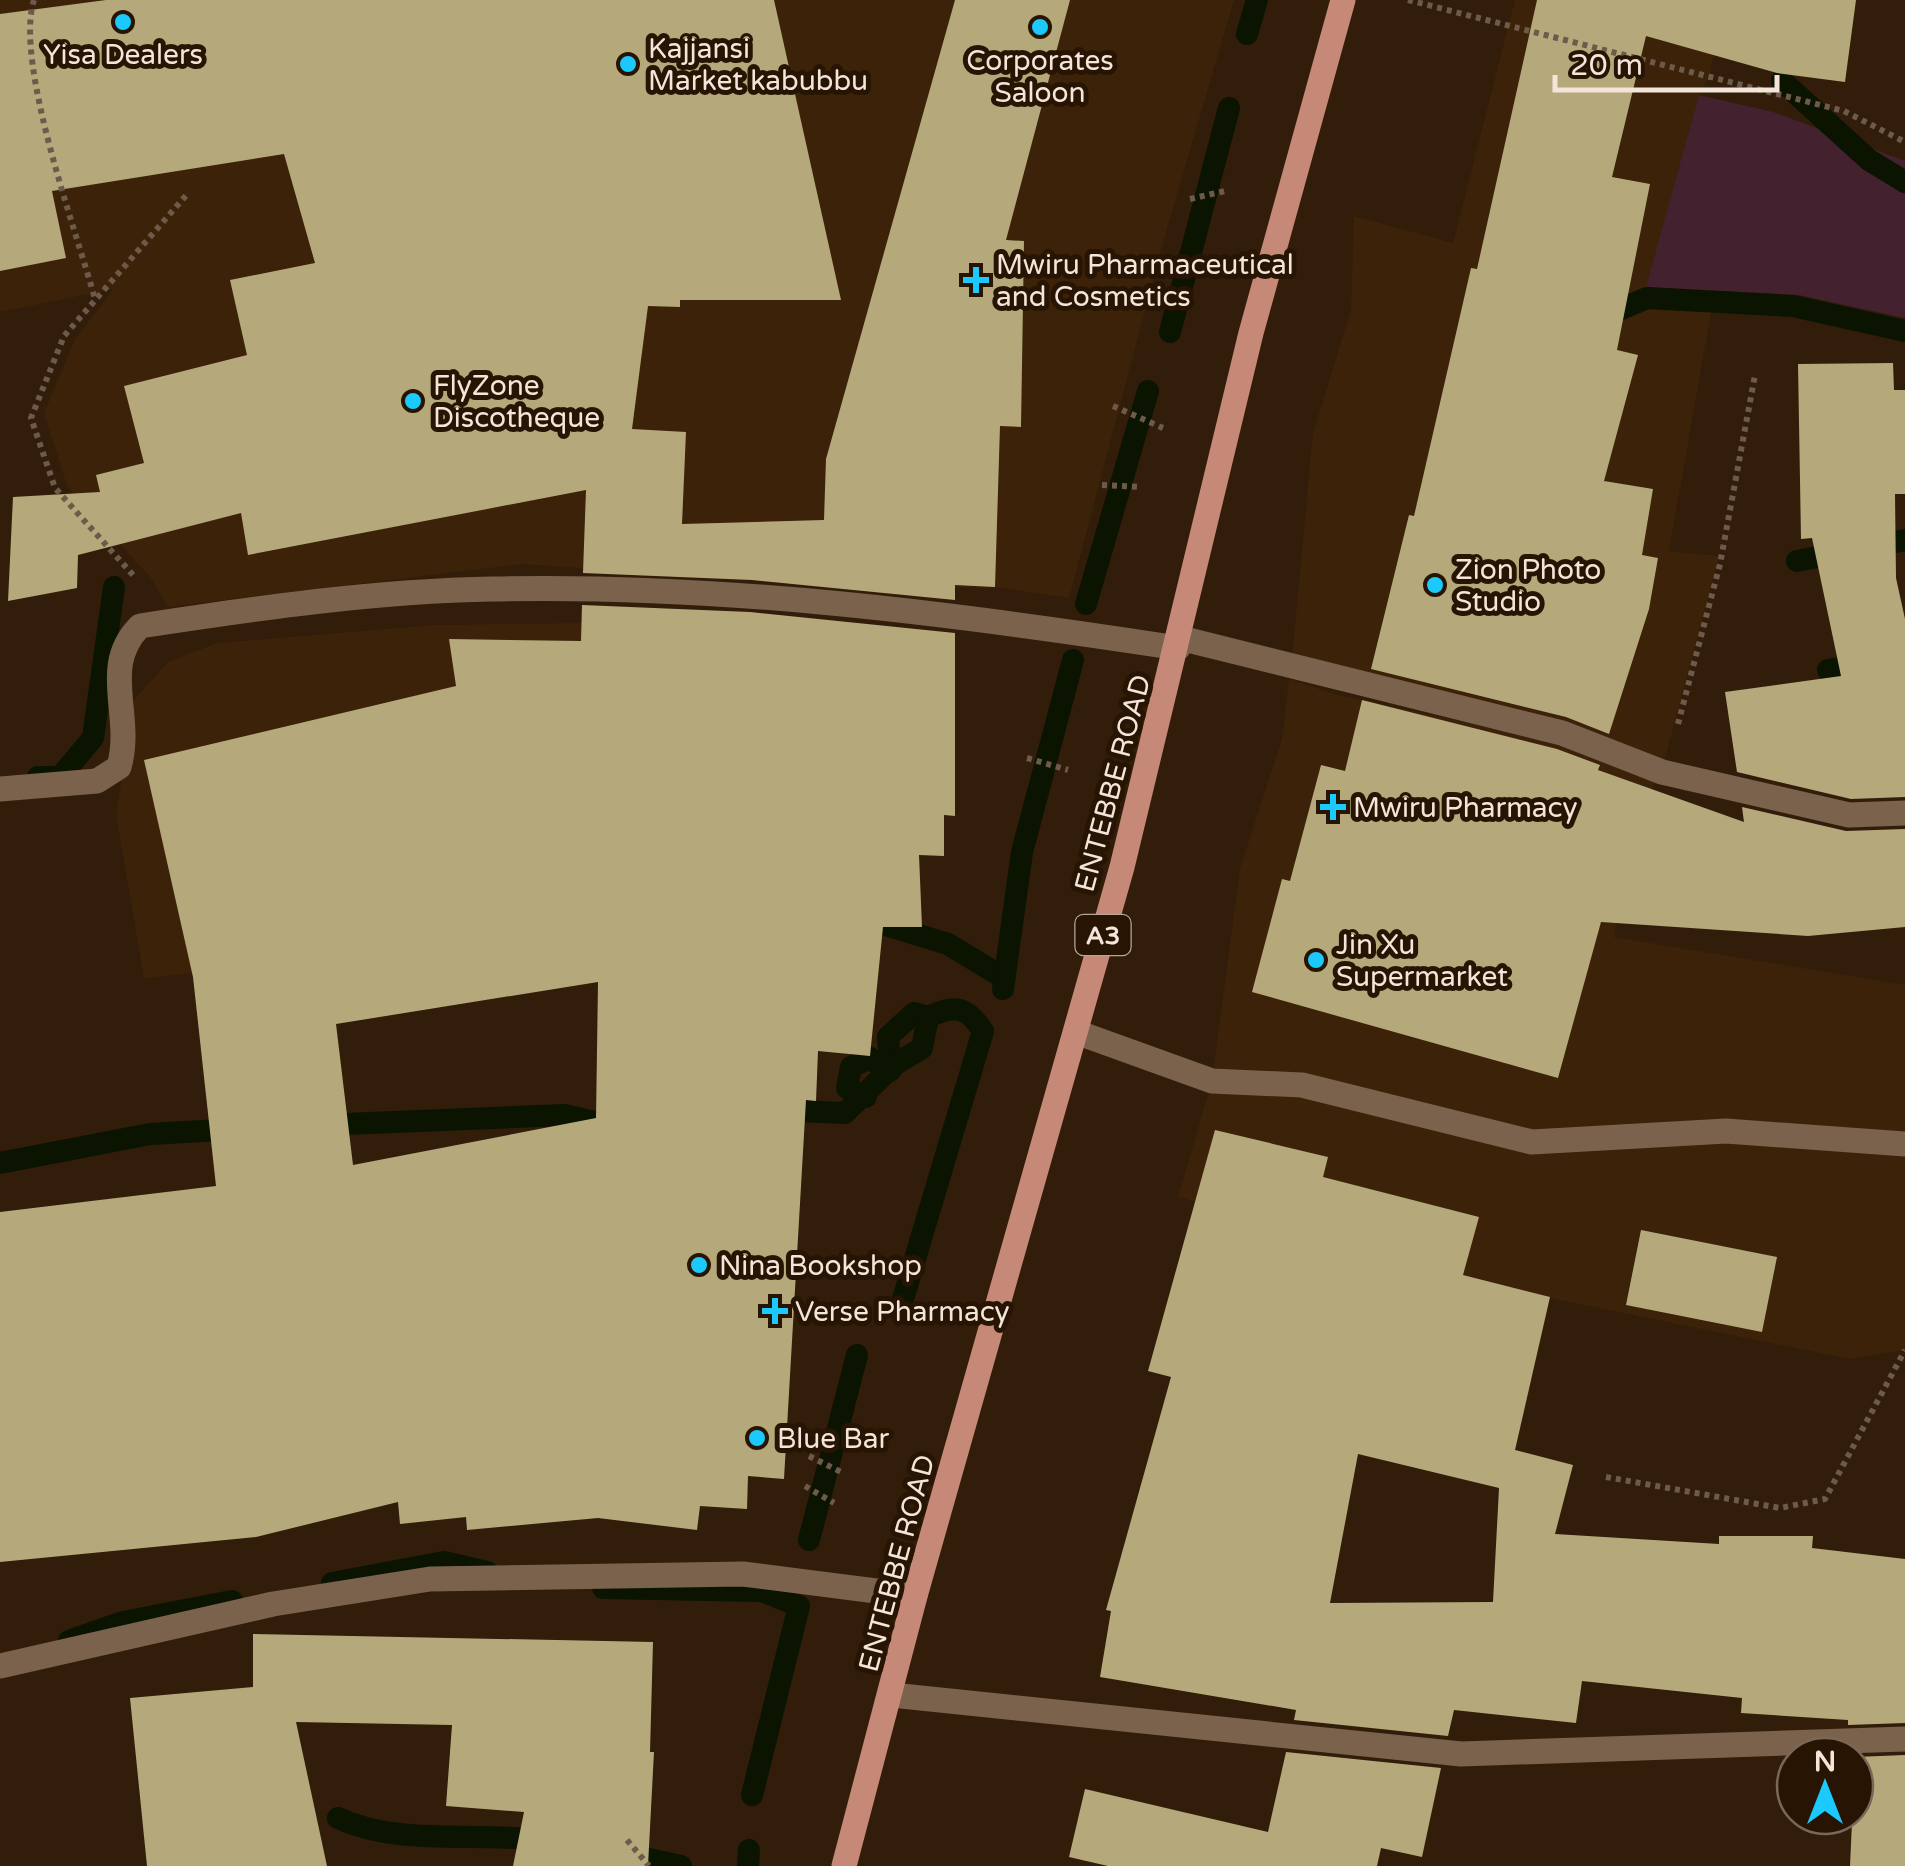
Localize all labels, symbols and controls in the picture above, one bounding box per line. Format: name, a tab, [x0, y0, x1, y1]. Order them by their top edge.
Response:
marker: Yisa Dealers	[112, 11, 134, 33]
marker: Corporates Saloon	[1029, 16, 1051, 38]
scale bar	[1555, 30, 1778, 92]
place label: Kajjansi Market kabubbu	[648, 32, 868, 98]
place label: Yisa Dealers	[43, 38, 203, 72]
place label: Corporates Saloon	[966, 44, 1114, 110]
text: 20 m	[1570, 47, 1643, 84]
marker: Kajjansi Market kabubbu	[617, 53, 639, 75]
place label: Mwiru Pharmaceutical and Cosmetics	[996, 248, 1294, 314]
marker: Mwiru Pharmaceutical and Cosmetics	[965, 269, 987, 291]
place label: FlyZone Discotheque	[433, 369, 600, 435]
marker: FlyZone Discotheque	[402, 390, 424, 412]
place label: Zion Photo Studio	[1455, 553, 1601, 619]
marker: Zion Photo Studio	[1424, 574, 1446, 596]
street label: ENTEBBE ROAD	[1068, 671, 1158, 896]
place label: Mwiru Pharmacy	[1353, 791, 1578, 825]
marker: Mwiru Pharmacy	[1322, 796, 1344, 818]
road number: A3	[1076, 915, 1130, 955]
place label: Jin Xu Supermarket	[1336, 928, 1508, 994]
marker: Jin Xu Supermarket	[1305, 949, 1327, 971]
place label: Nina Bookshop	[719, 1249, 922, 1283]
marker: Nina Bookshop	[688, 1254, 710, 1276]
place label: Verse Pharmacy	[795, 1295, 1010, 1329]
marker: Verse Pharmacy	[764, 1300, 786, 1322]
place label: Blue Bar	[777, 1422, 890, 1456]
marker: Blue Bar	[746, 1427, 768, 1449]
street label: ENTEBBE ROAD	[852, 1451, 942, 1676]
north arrow	[1775, 1736, 1875, 1836]
text: N	[1814, 1745, 1836, 1779]

